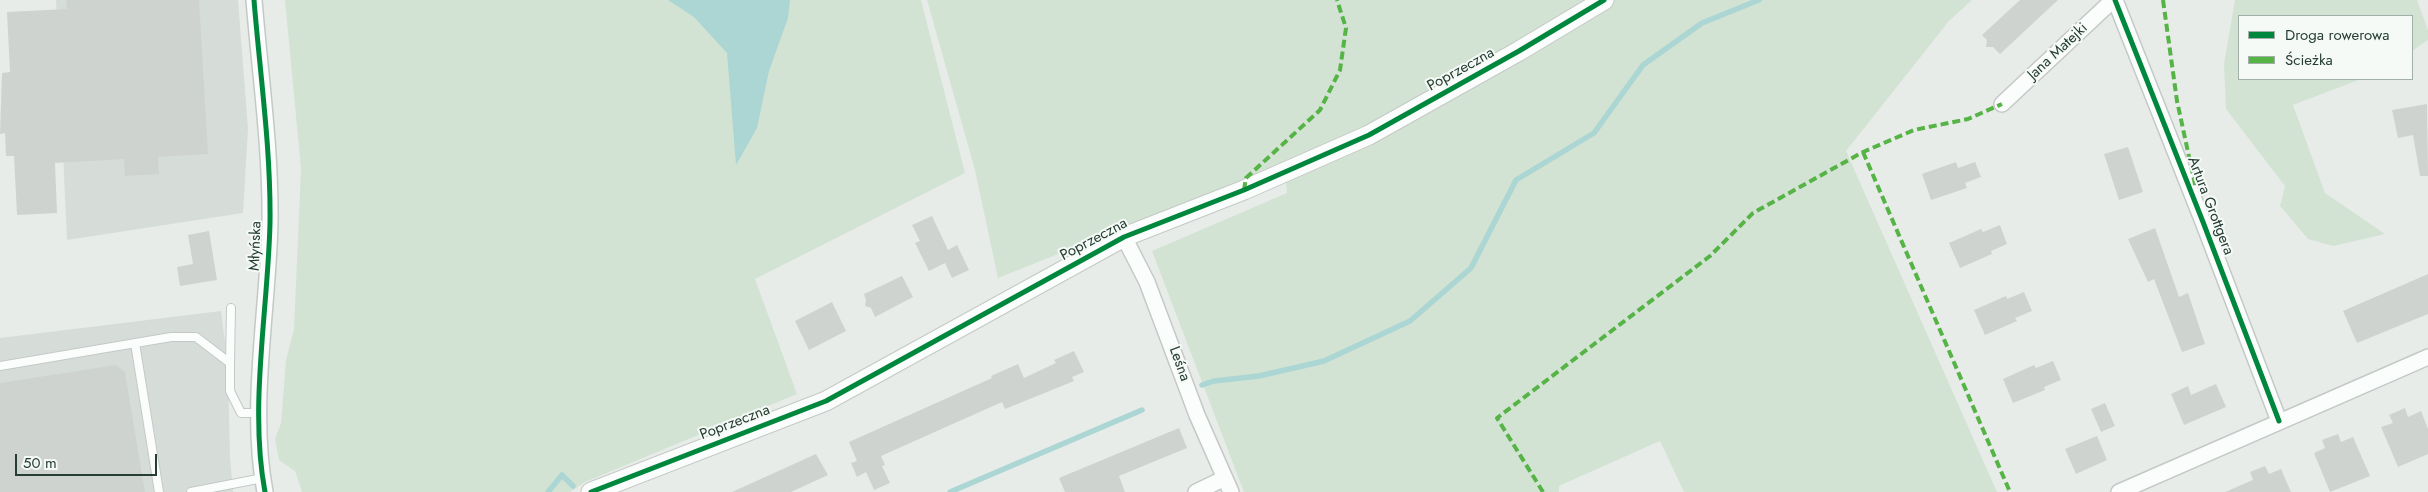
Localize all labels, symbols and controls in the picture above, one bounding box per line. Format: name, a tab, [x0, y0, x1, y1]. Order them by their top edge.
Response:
legend	[2238, 15, 2413, 80]
street label: Jana Matejki	[2024, 20, 2092, 84]
text: Droga rowerowa	[2285, 24, 2389, 46]
street label: Poprzeczna	[1424, 44, 1498, 96]
text: Ścieżka	[2285, 49, 2333, 71]
street label: Artura Grottgera	[2183, 154, 2237, 258]
street label: Poprzeczna	[1057, 215, 1131, 265]
street label: Młyńska	[246, 221, 266, 271]
street label: Leśna	[1164, 344, 1194, 384]
street label: Poprzeczna	[697, 401, 773, 445]
scale bar	[18, 444, 160, 476]
text: 50 m	[23, 452, 57, 474]

